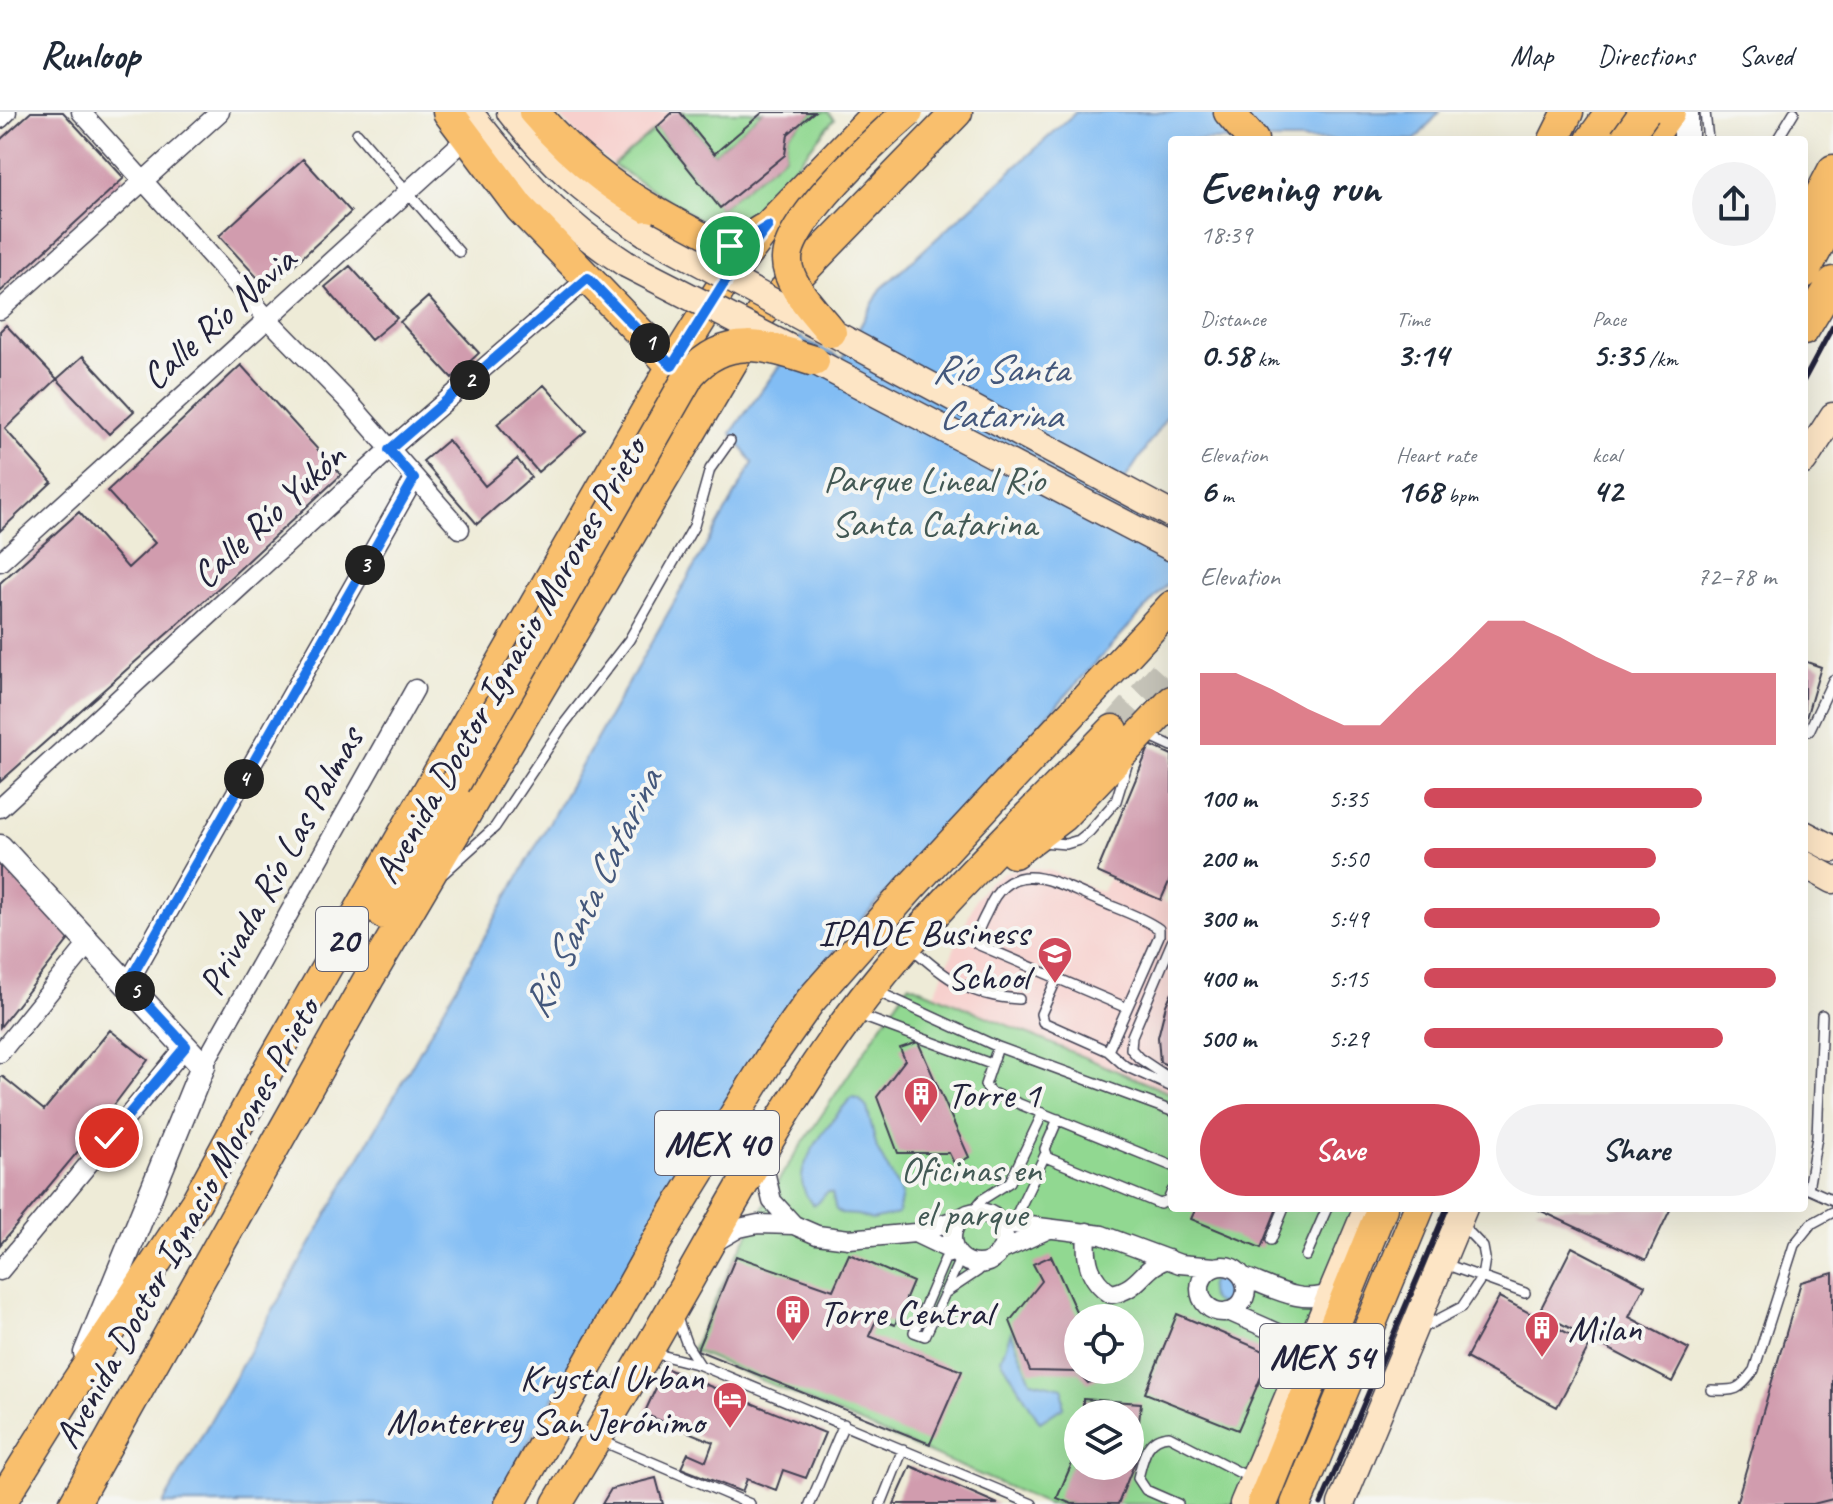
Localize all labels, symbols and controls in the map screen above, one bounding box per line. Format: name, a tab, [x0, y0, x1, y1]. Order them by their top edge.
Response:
text: Runloop	[40, 32, 140, 79]
text: Map	[1510, 38, 1553, 73]
text: Directions	[1597, 38, 1695, 73]
text: Saved	[1739, 38, 1793, 73]
text: Evening run	[1200, 160, 1380, 215]
button: share	[1692, 162, 1776, 246]
pin	[696, 212, 764, 280]
text: 18:39	[1200, 218, 1252, 251]
icon: arrive	[708, 224, 752, 268]
street label: Calle Río Navia	[131, 235, 307, 400]
text: Distance	[1200, 305, 1266, 333]
text: Time	[1396, 305, 1430, 333]
text: Pace	[1592, 305, 1626, 333]
pin: 1	[630, 323, 670, 363]
text: 1	[645, 329, 655, 357]
text: 0.58	[1200, 333, 1252, 376]
text: 3:14	[1396, 333, 1449, 376]
text: 5:35	[1592, 333, 1644, 376]
water label: Río Santa Catarina	[932, 344, 1073, 440]
text: km	[1252, 345, 1279, 373]
text: /km	[1644, 345, 1678, 373]
pin: 2	[450, 360, 490, 400]
text: 2	[465, 366, 475, 394]
street label: Avenida Doctor Ignacio Morones Prieto	[362, 426, 658, 892]
street label: Calle Río Yukón	[182, 431, 356, 598]
text: Elevation	[1200, 441, 1268, 469]
text: Heart rate	[1396, 441, 1476, 469]
text: kcal	[1592, 441, 1621, 469]
park label: Parque Lineal Río Santa Catarina	[823, 456, 1047, 547]
text: 6	[1200, 469, 1216, 512]
text: 168	[1396, 469, 1443, 512]
text: 42	[1592, 469, 1623, 512]
text: m	[1216, 481, 1234, 509]
text: bpm	[1443, 481, 1478, 509]
pin: 3	[345, 545, 385, 585]
text: 3	[360, 551, 370, 579]
text: Elevation	[1200, 560, 1280, 593]
text: 72–78 m	[1697, 560, 1776, 593]
street label: Privada Río Las Palmas	[187, 716, 375, 1003]
water label: Río Santa Catarina	[510, 758, 675, 1025]
pin: 4	[224, 759, 264, 799]
text: 4	[239, 765, 249, 793]
text: 100 m	[1200, 782, 1256, 815]
text: 5:35	[1328, 782, 1368, 815]
text: 200 m	[1200, 842, 1256, 875]
text: 5:50	[1328, 842, 1368, 875]
text: 300 m	[1200, 902, 1256, 935]
text: 5:49	[1328, 902, 1368, 935]
road number: 20	[316, 907, 368, 971]
place label: IPADE Business School	[818, 909, 1036, 1000]
school or university icon: IPADE Business School	[1036, 935, 1074, 985]
text: 400 m	[1200, 962, 1256, 995]
text: 5:15	[1328, 962, 1368, 995]
pin: 5	[115, 971, 155, 1011]
text: 5	[130, 977, 140, 1005]
street label: Avenida Doctor Ignacio Morones Prieto	[43, 987, 332, 1456]
text: 500 m	[1200, 1022, 1256, 1055]
text: 5:29	[1328, 1022, 1368, 1055]
place label: Torre 1	[947, 1071, 1042, 1118]
building icon: Torre 1	[902, 1075, 940, 1125]
pin	[75, 1104, 143, 1172]
button: Save	[1200, 1104, 1480, 1196]
button: Share	[1496, 1104, 1776, 1196]
road number: MEX 40	[655, 1111, 779, 1175]
icon: check	[87, 1116, 131, 1160]
park label: Oficinas en el parque	[901, 1146, 1043, 1237]
place label: Torre Central	[819, 1289, 999, 1336]
building icon: Torre Central	[774, 1293, 812, 1343]
map controls	[1064, 1304, 1144, 1480]
button: locate	[1064, 1304, 1144, 1384]
place label: Milan	[1568, 1305, 1643, 1352]
building icon: Milan	[1523, 1309, 1561, 1359]
road number: MEX 54	[1260, 1324, 1384, 1388]
place label: Krystal Urban Monterrey San Jerónimo	[386, 1354, 708, 1445]
hotel icon: Krystal Urban Monterrey San Jerónimo	[711, 1380, 749, 1430]
button: layers	[1064, 1400, 1144, 1480]

